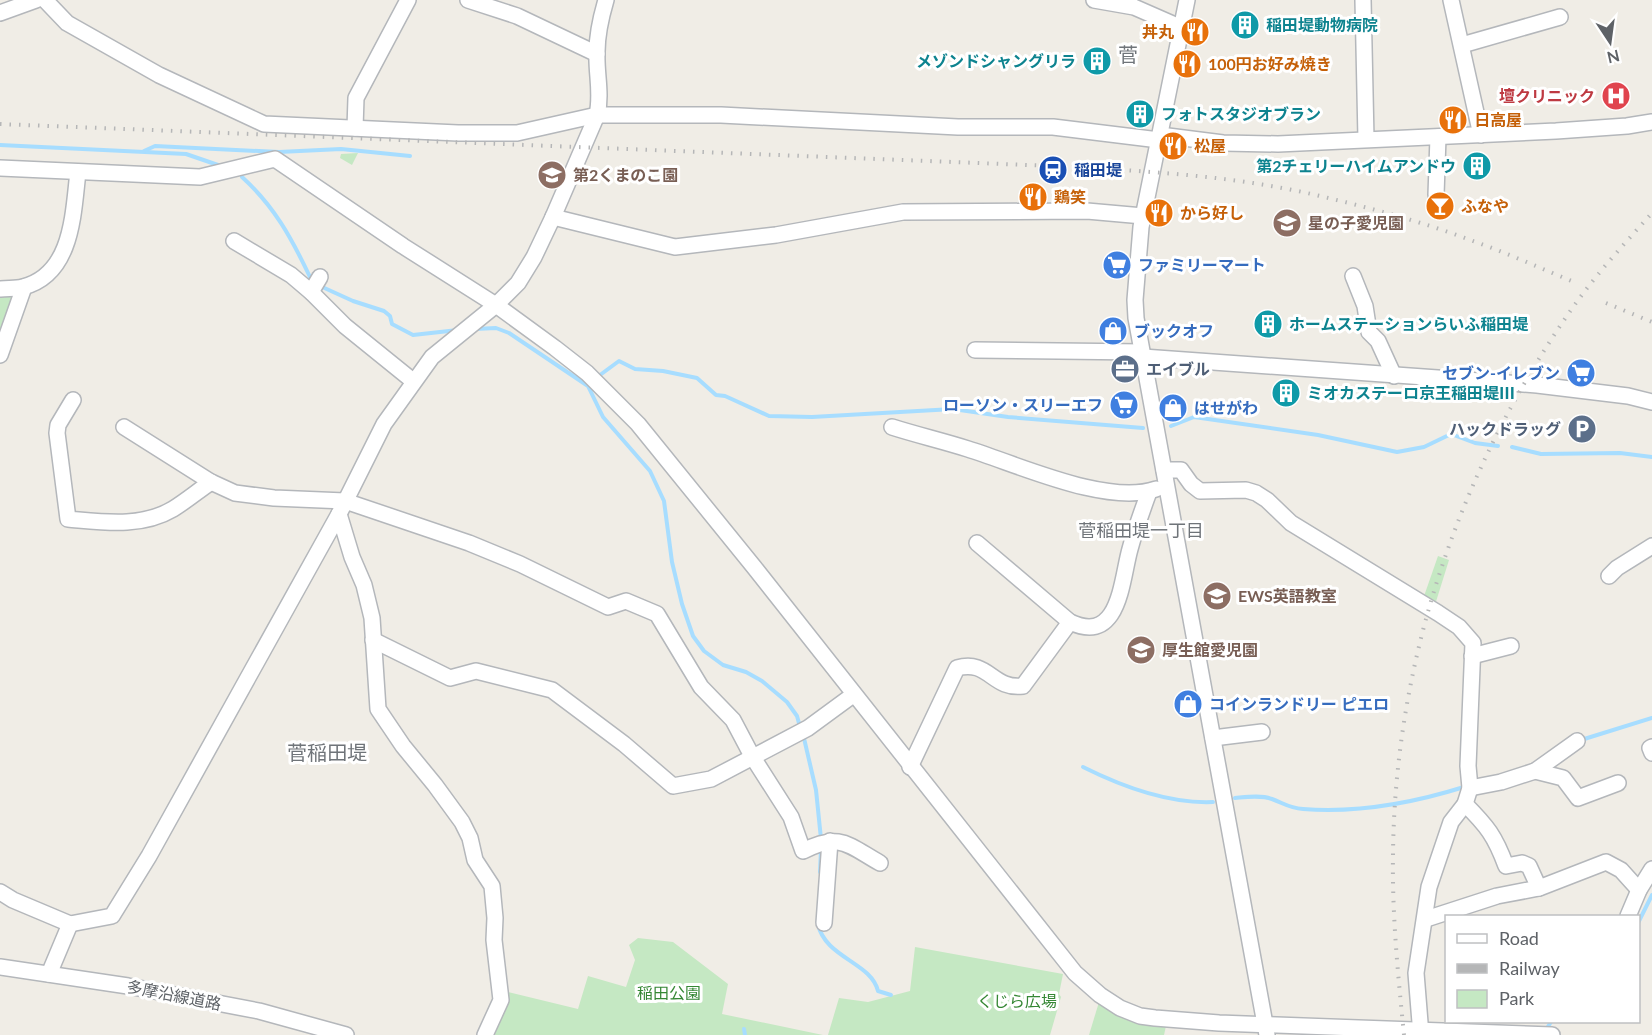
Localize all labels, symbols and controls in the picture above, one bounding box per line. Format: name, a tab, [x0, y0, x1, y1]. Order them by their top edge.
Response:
building icon: 稲田堤動物病院	[1229, 9, 1261, 41]
north arrow	[1580, 12, 1640, 72]
place label: 稲田堤動物病院	[1266, 15, 1378, 34]
restaurant icon: 丼丸	[1179, 16, 1211, 48]
place label: 丼丸	[1142, 22, 1174, 41]
district label: 菅	[1118, 42, 1138, 66]
building icon: メゾンドシャングリラ	[1081, 45, 1113, 77]
text: N	[1605, 46, 1622, 68]
restaurant icon: 100円お好み焼き	[1171, 48, 1203, 80]
place label: メゾンドシャングリラ	[916, 51, 1076, 70]
place label: 100円お好み焼き	[1208, 54, 1332, 73]
hospital icon: 壇クリニック	[1600, 80, 1632, 112]
place label: 壇クリニック	[1499, 86, 1595, 105]
building icon: フォトスタジオブラン	[1124, 98, 1156, 130]
place label: フォトスタジオブラン	[1161, 104, 1321, 123]
restaurant icon: 日高屋	[1437, 104, 1469, 136]
place label: 日高屋	[1474, 110, 1522, 129]
restaurant icon: 松屋	[1157, 130, 1189, 162]
place label: 松屋	[1194, 136, 1226, 155]
building icon: 第2チェリーハイムアンドウ	[1461, 150, 1493, 182]
station icon: 稲田堤	[1037, 154, 1069, 186]
place label: 第2チェリーハイムアンドウ	[1256, 156, 1456, 175]
school or university icon: 第2くまのこ園	[536, 159, 568, 191]
place label: 稲田堤	[1074, 160, 1122, 179]
place label: 第2くまのこ園	[573, 165, 678, 184]
restaurant icon: 鶏笑	[1017, 181, 1049, 213]
place label: 鶏笑	[1054, 187, 1086, 206]
bar icon: ふなや	[1424, 190, 1456, 222]
place label: ふなや	[1461, 196, 1509, 215]
restaurant icon: から好し	[1143, 197, 1175, 229]
place label: から好し	[1180, 203, 1244, 222]
school or university icon: 星の子愛児園	[1271, 207, 1303, 239]
place label: 星の子愛児園	[1308, 213, 1404, 232]
supermarket icon: ファミリーマート	[1101, 249, 1133, 281]
place label: ファミリーマート	[1138, 255, 1266, 274]
building icon: ホームステーションらいふ稲田堤	[1252, 308, 1284, 340]
place label: ホームステーションらいふ稲田堤	[1289, 314, 1528, 333]
shop icon: ブックオフ	[1097, 315, 1129, 347]
place label: ブックオフ	[1134, 321, 1214, 340]
office icon: エイブル	[1109, 353, 1141, 385]
supermarket icon: セブン-イレブン	[1565, 357, 1597, 389]
place label: エイブル	[1146, 359, 1210, 378]
place label: セブン-イレブン	[1442, 363, 1560, 382]
building icon: ミオカステーロ京王稲田堤Ⅲ	[1270, 377, 1302, 409]
place label: ミオカステーロ京王稲田堤Ⅲ	[1307, 383, 1515, 402]
supermarket icon: ローソン・スリーエフ	[1108, 389, 1140, 421]
shop icon: はせがわ	[1157, 392, 1189, 424]
place label: ローソン・スリーエフ	[943, 395, 1103, 414]
place label: はせがわ	[1194, 398, 1258, 417]
parking icon: ハックドラッグ	[1566, 413, 1598, 445]
place label: ハックドラッグ	[1449, 419, 1561, 438]
district label: 菅稲田堤一丁目	[1078, 519, 1204, 541]
school or university icon: EWS英語教室	[1201, 580, 1233, 612]
place label: EWS英語教室	[1238, 586, 1337, 605]
school or university icon: 厚生館愛児園	[1125, 634, 1157, 666]
place label: 厚生館愛児園	[1162, 640, 1258, 659]
shop icon: コインランドリー ピエロ	[1172, 688, 1204, 720]
place label: コインランドリー ピエロ	[1209, 694, 1389, 713]
district label: 菅稲田堤	[287, 740, 367, 764]
legend	[1445, 915, 1640, 1023]
text: Road	[1499, 927, 1539, 949]
text: Railway	[1499, 957, 1560, 979]
street label: 多摩沿線道路	[125, 976, 223, 1013]
park label: 稲田公園	[637, 983, 701, 1002]
text: Park	[1499, 987, 1535, 1009]
park label: くじら広場	[977, 991, 1057, 1010]

